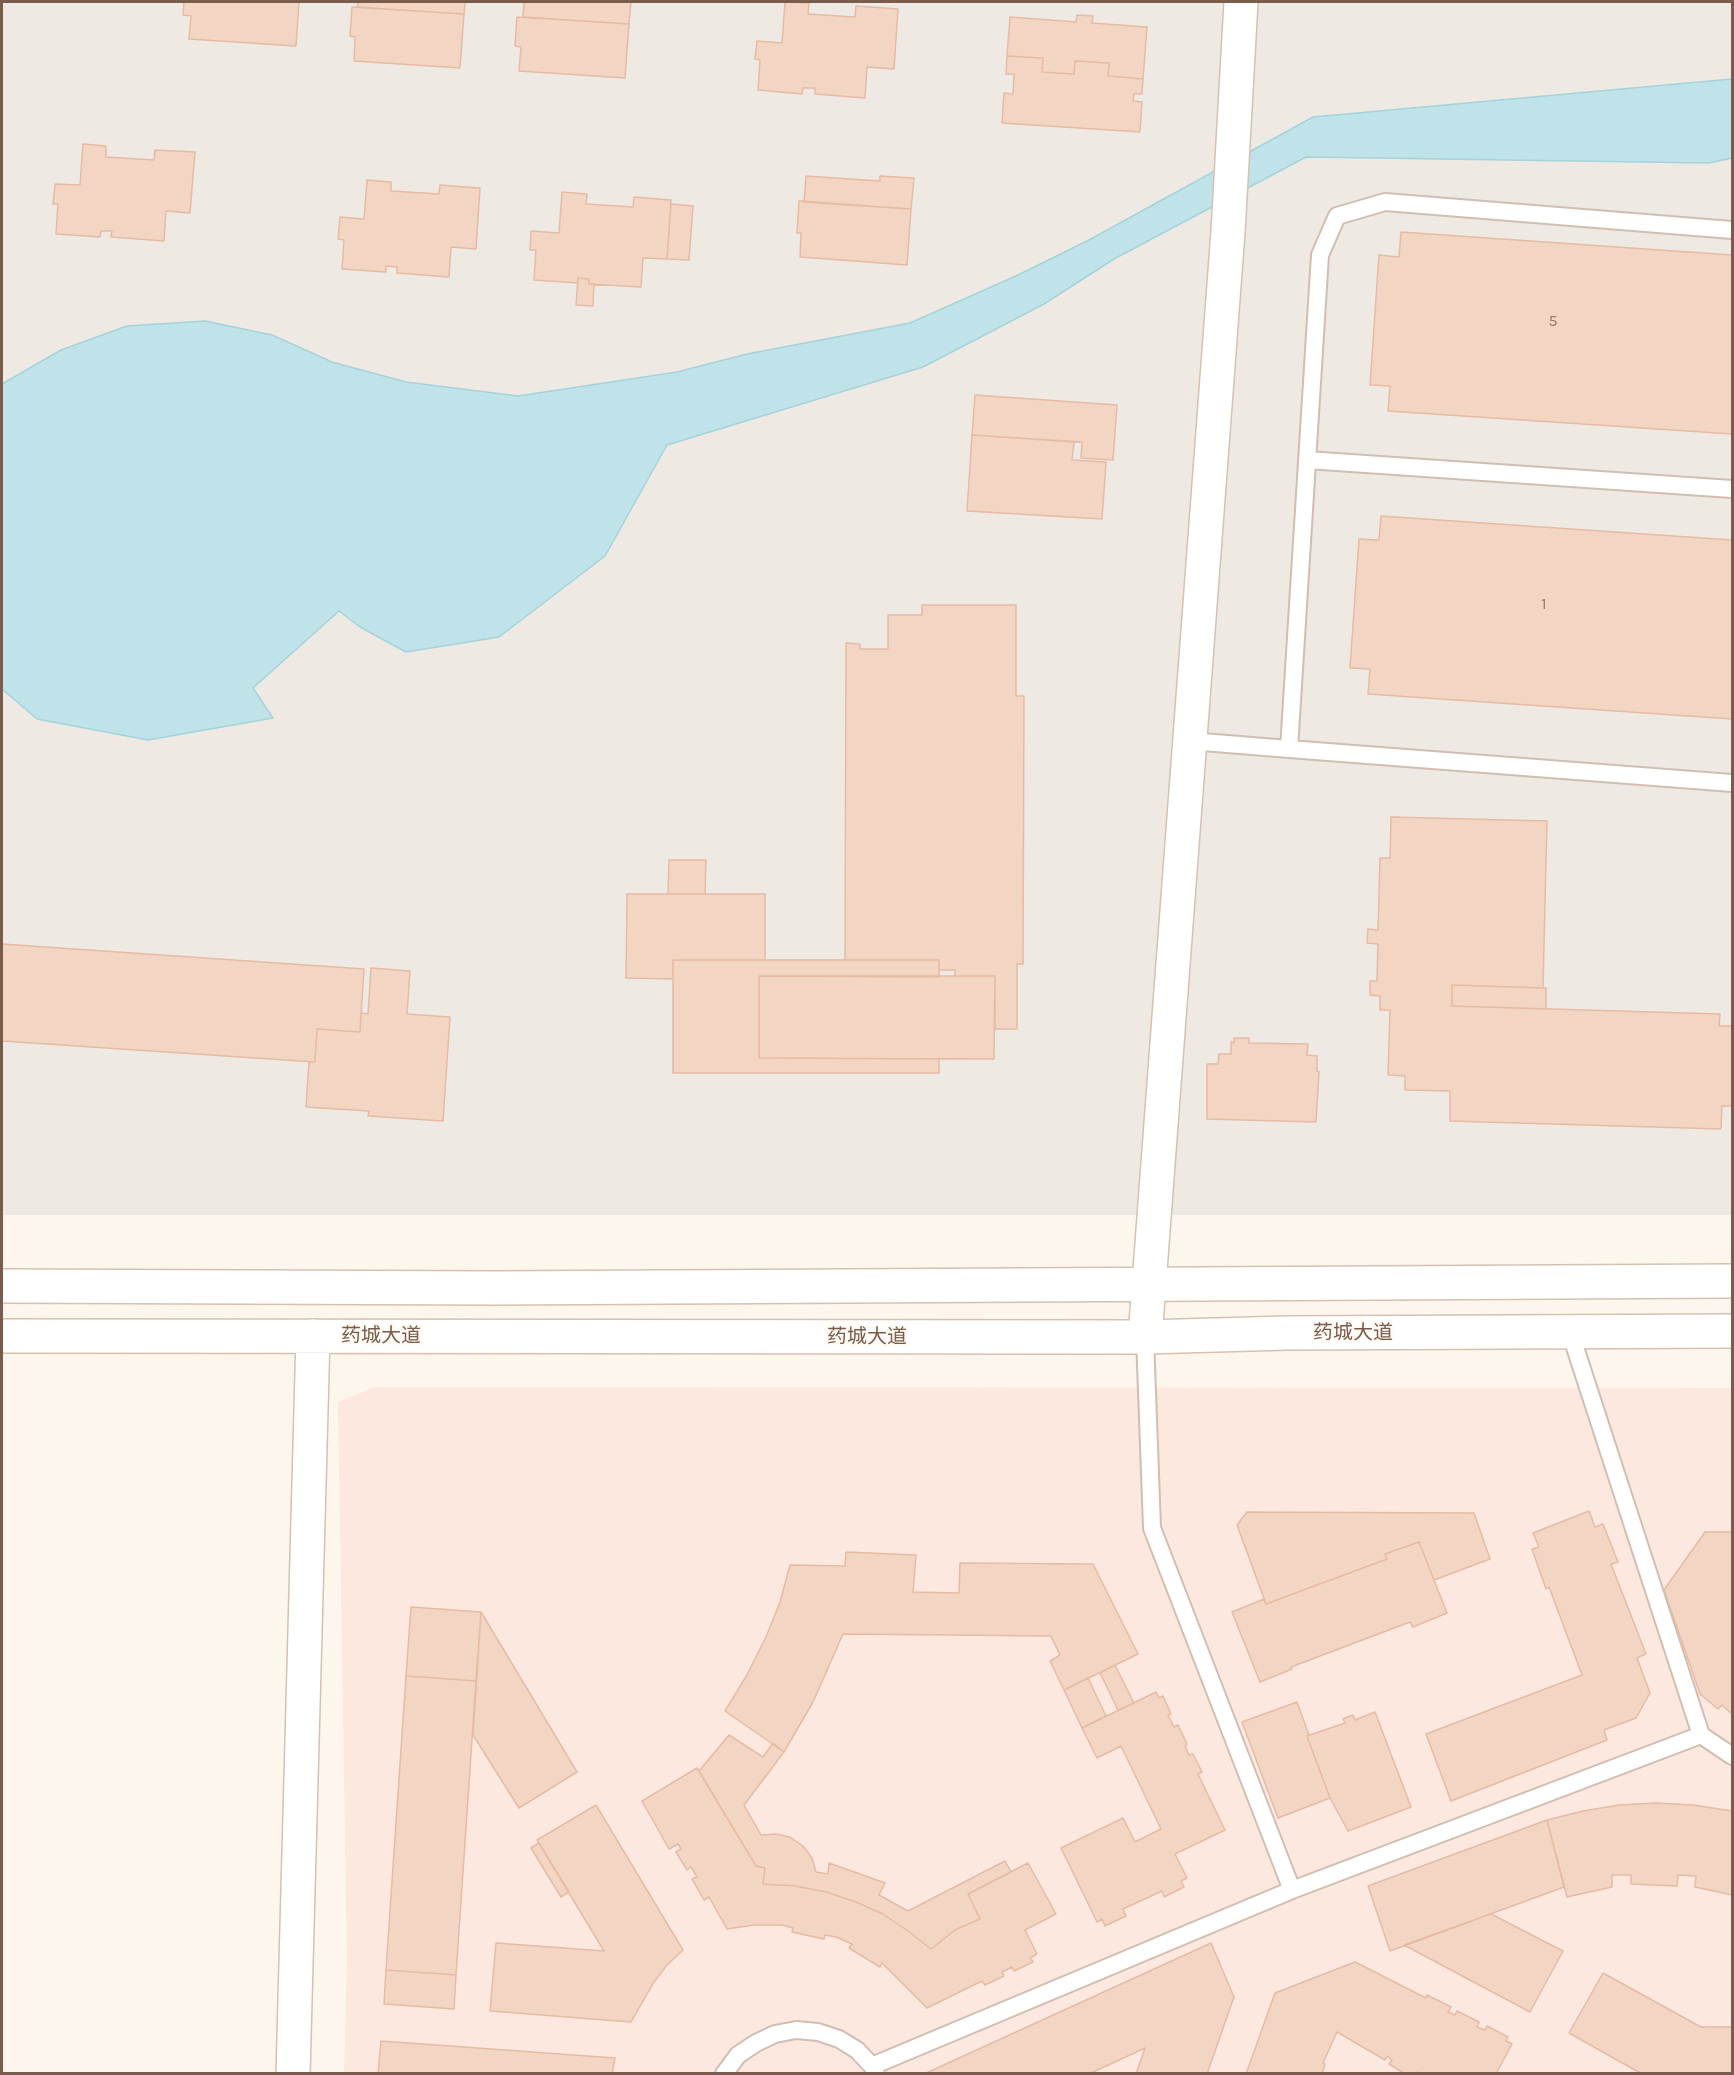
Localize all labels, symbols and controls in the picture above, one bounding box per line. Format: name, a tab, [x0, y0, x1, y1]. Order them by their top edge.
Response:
house number: 5	[1548, 311, 1558, 331]
house number: 1	[1541, 594, 1547, 614]
street label: 药城大道	[1313, 1321, 1393, 1345]
street label: 药城大道	[341, 1324, 421, 1348]
street label: 药城大道	[827, 1325, 907, 1349]

